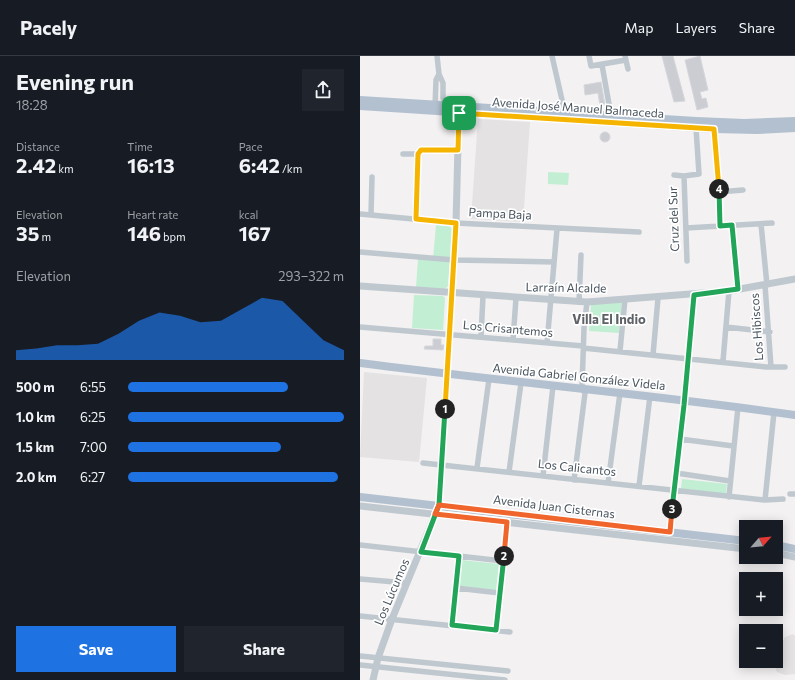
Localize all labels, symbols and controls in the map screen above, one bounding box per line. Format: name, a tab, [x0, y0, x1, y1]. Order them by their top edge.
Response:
text: Pacely	[20, 16, 77, 39]
text: Map	[625, 19, 653, 36]
text: Layers	[675, 19, 717, 36]
text: Share	[739, 19, 775, 36]
text: Evening run	[16, 68, 134, 95]
button: share	[302, 69, 344, 111]
street label: Avenida José Manuel Balmaceda	[492, 94, 665, 121]
pin	[442, 96, 476, 130]
text: 18:28	[16, 97, 48, 113]
icon: arrive	[448, 102, 470, 124]
text: Distance	[16, 140, 60, 153]
text: Time	[127, 140, 153, 153]
text: Pace	[239, 140, 263, 153]
text: 2.42	[16, 153, 56, 177]
text: 16:13	[127, 153, 175, 177]
text: 6:42	[239, 153, 280, 177]
text: km	[56, 162, 74, 175]
text: /km	[280, 162, 302, 175]
pin: 4	[709, 179, 729, 199]
text: 4	[716, 182, 722, 195]
street label: Cruz del Sur	[665, 186, 681, 252]
street label: Pampa Baja	[468, 204, 532, 222]
text: Elevation	[16, 208, 62, 221]
text: Heart rate	[127, 208, 178, 221]
text: kcal	[239, 208, 258, 221]
text: 35	[16, 221, 39, 245]
text: 146	[127, 221, 161, 245]
text: 167	[239, 221, 271, 245]
text: m	[39, 230, 51, 243]
text: bpm	[161, 230, 186, 243]
text: Elevation	[16, 268, 71, 284]
text: 293–322 m	[278, 268, 344, 284]
street label: Larraín Alcalde	[525, 279, 607, 295]
street label: Los Hibiscos	[747, 293, 765, 361]
district label: Villa El Indio	[572, 311, 646, 327]
street label: Los Crisantemos	[462, 317, 554, 339]
street label: Avenida Gabriel González Videla	[492, 360, 666, 392]
text: 500 m	[16, 379, 55, 395]
text: 6:55	[80, 379, 106, 395]
pin: 1	[435, 399, 455, 419]
text: 1	[443, 402, 447, 415]
text: 1.0 km	[16, 409, 55, 425]
text: 6:25	[80, 409, 106, 425]
text: 1.5 km	[16, 439, 54, 455]
text: 7:00	[80, 439, 107, 455]
street label: Los Calicantos	[537, 456, 617, 478]
text: 2.0 km	[16, 469, 57, 485]
text: 6:27	[80, 469, 105, 485]
street label: Avenida Juan Cisternas	[492, 492, 616, 521]
pin: 3	[662, 499, 682, 519]
text: 3	[669, 502, 675, 515]
north arrow	[739, 520, 783, 564]
map controls	[739, 520, 783, 668]
pin: 2	[494, 546, 514, 566]
text: 2	[501, 549, 507, 562]
street label: Los Lúcumos	[371, 556, 411, 627]
button: +	[739, 572, 783, 616]
button: −	[739, 624, 783, 668]
button: Save	[16, 626, 176, 672]
button: Share	[184, 626, 344, 672]

